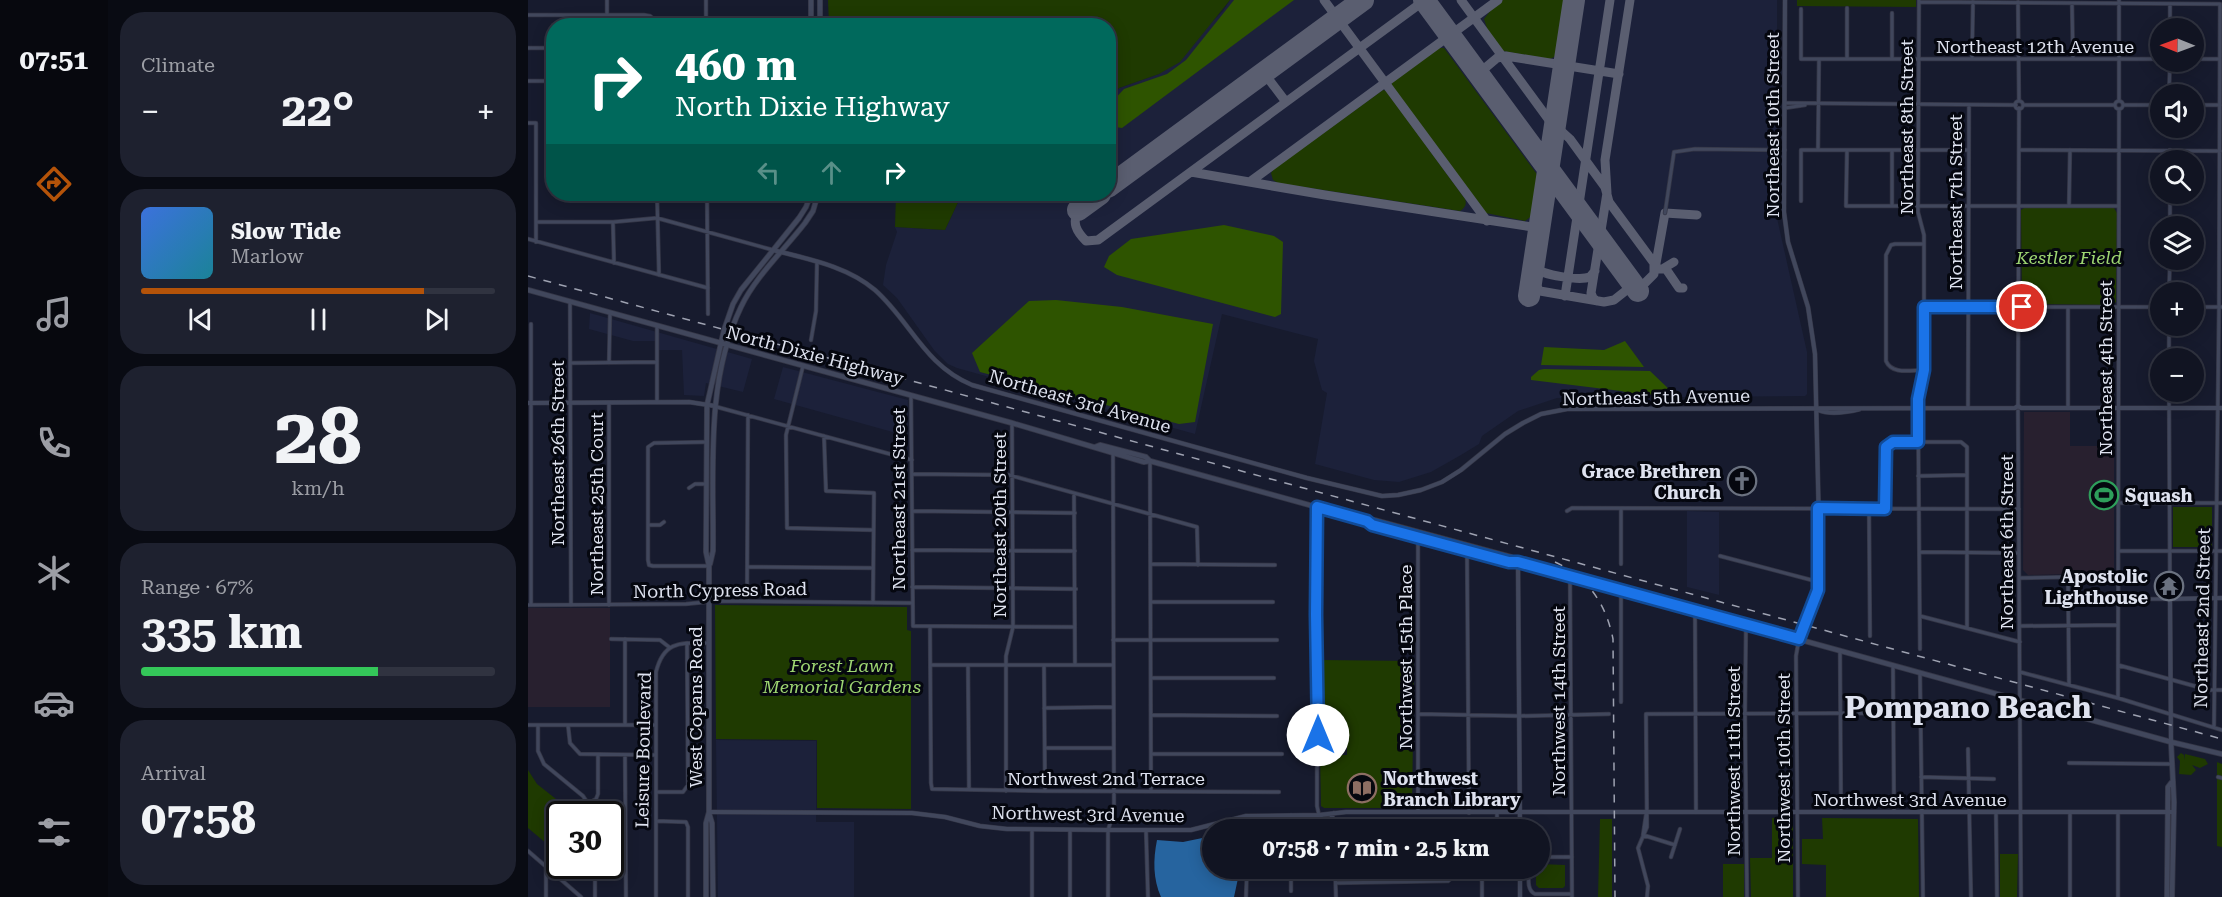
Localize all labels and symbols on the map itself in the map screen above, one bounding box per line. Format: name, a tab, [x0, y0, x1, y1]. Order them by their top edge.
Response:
north arrow	[2150, 18, 2204, 72]
street label: Northeast 10th Street	[1762, 32, 1783, 218]
street label: Northeast 12th Avenue	[1936, 36, 2134, 57]
street label: Northeast 8th Street	[1896, 39, 1917, 215]
street label: Northeast 7th Street	[1945, 114, 1966, 290]
park label: Kestler Field	[2015, 247, 2122, 268]
street label: Northeast 4th Street	[2095, 280, 2116, 456]
pin	[1996, 281, 2047, 332]
street label: North Dixie Highway	[724, 321, 906, 389]
street label: Northeast 26th Street	[547, 360, 568, 546]
street label: Northeast 3rd Avenue	[986, 365, 1174, 437]
street label: Northeast 5th Avenue	[1562, 385, 1750, 409]
street label: Northeast 21st Street	[888, 408, 909, 590]
street label: Northeast 25th Court	[586, 412, 607, 596]
street label: Northeast 20th Street	[989, 432, 1010, 618]
street label: Northeast 6th Street	[1996, 454, 2017, 630]
place label: Grace Brethren Church	[1581, 461, 1721, 503]
church icon: Grace Brethren Church	[1726, 465, 1758, 497]
sports icon: Squash	[2088, 479, 2120, 511]
place label: Squash	[2125, 485, 2193, 506]
street label: Northeast 2nd Street	[2190, 528, 2214, 708]
street label: Northwest 15th Place	[1395, 564, 1416, 749]
place label: Apostolic Lighthouse	[2045, 566, 2148, 608]
temple icon: Apostolic Lighthouse	[2153, 570, 2185, 602]
street label: North Cypress Road	[633, 578, 808, 602]
street label: Northwest 14th Street	[1548, 606, 1569, 796]
street label: West Copans Road	[685, 626, 706, 788]
park label: Forest Lawn Memorial Gardens	[762, 655, 921, 697]
street label: Northwest 11th Street	[1723, 666, 1744, 856]
street label: Leisure Boulevard	[631, 671, 655, 828]
street label: Northwest 10th Street	[1773, 673, 1794, 863]
district label: Pompano Beach	[1844, 690, 2092, 725]
position arrow	[1286, 703, 1350, 767]
street label: Northwest 2nd Terrace	[1007, 768, 1205, 789]
place label: Northwest Branch Library	[1383, 768, 1521, 810]
library icon: Northwest Branch Library	[1346, 772, 1378, 804]
street label: Northwest 3rd Avenue	[1813, 789, 2007, 810]
speed limit sign: 30	[546, 801, 624, 879]
street label: Northwest 3rd Avenue	[991, 802, 1185, 826]

